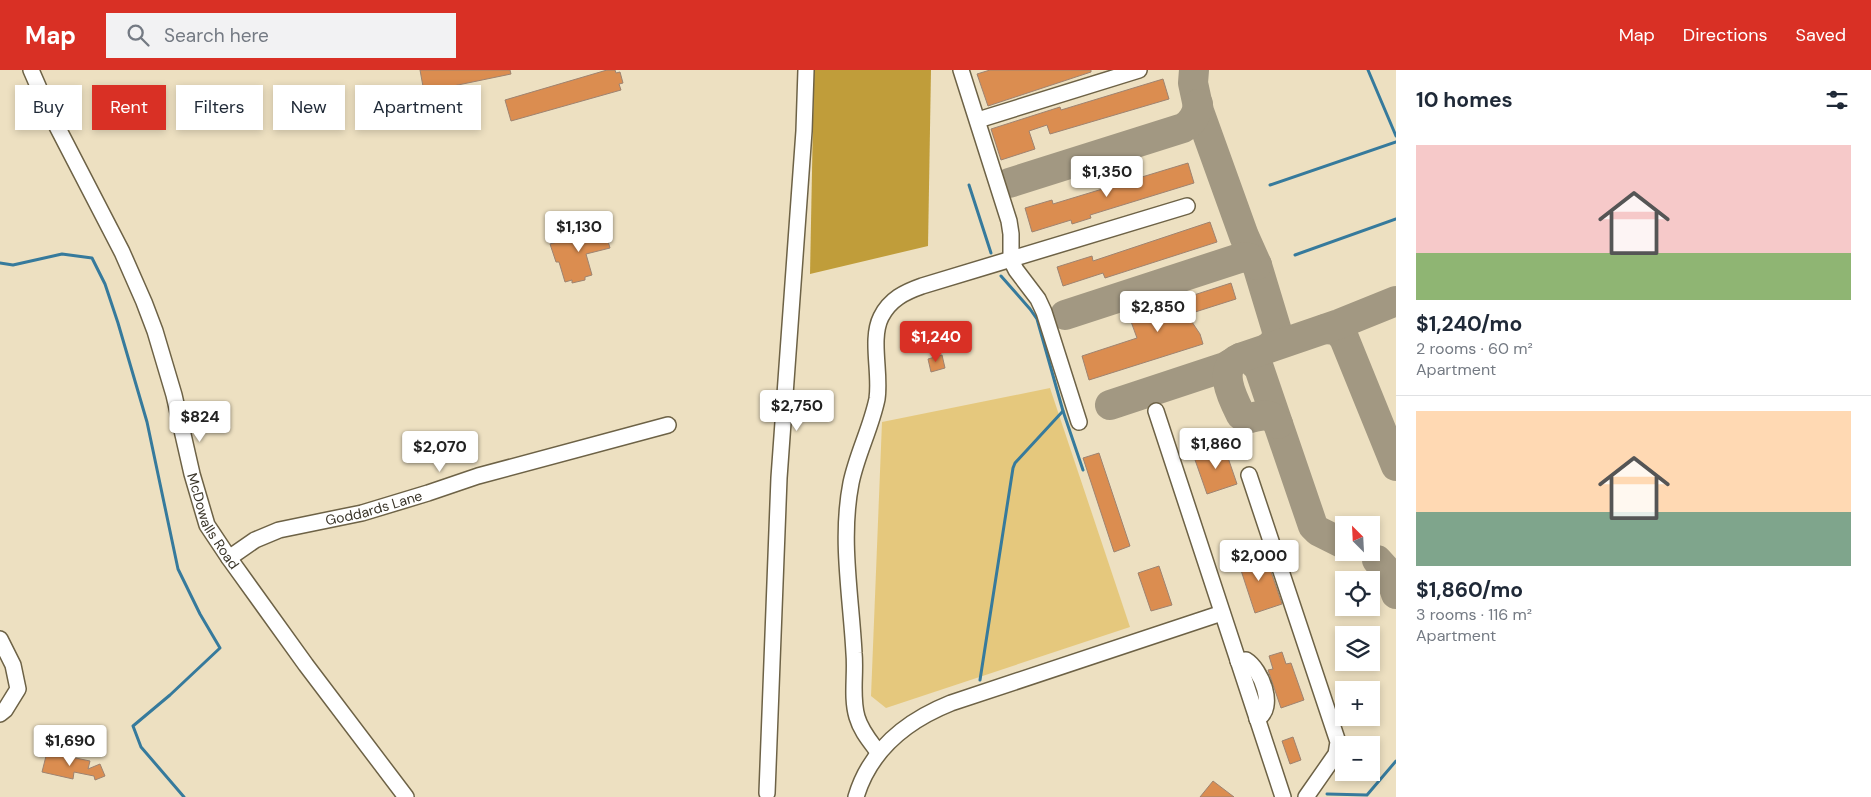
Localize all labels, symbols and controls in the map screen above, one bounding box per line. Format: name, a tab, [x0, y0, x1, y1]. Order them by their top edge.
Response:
search box	[106, 13, 456, 58]
text: Map	[25, 20, 76, 51]
icon: search	[124, 21, 152, 49]
text: Search here	[164, 23, 269, 48]
text: Map	[1619, 23, 1655, 47]
text: Directions	[1683, 23, 1768, 47]
text: Saved	[1796, 23, 1846, 47]
chip: Buy	[15, 85, 82, 130]
chip: Rent	[92, 85, 166, 130]
chip: Filters	[176, 85, 263, 130]
chip: New	[273, 85, 345, 130]
chip: Apartment	[355, 85, 481, 130]
text: 10 homes	[1416, 86, 1513, 114]
icon: filters	[1823, 86, 1851, 114]
pin: $1,350	[1066, 156, 1148, 198]
text: $1,350	[1082, 161, 1132, 182]
icon: home	[1589, 178, 1679, 268]
pin: $1,130	[538, 210, 620, 253]
text: $1,130	[556, 216, 602, 237]
pin: $2,850	[1117, 290, 1199, 333]
text: $2,850	[1131, 296, 1185, 317]
text: $1,240/mo	[1416, 310, 1522, 338]
pin: $1,240	[895, 320, 977, 363]
text: $1,240	[911, 326, 961, 347]
text: 2 rooms · 60 m²	[1416, 338, 1533, 359]
text: Apartment	[1416, 359, 1496, 380]
pin: $2,750	[756, 390, 838, 432]
text: $2,750	[771, 395, 823, 416]
pin: $824	[170, 400, 230, 443]
text: $824	[180, 406, 220, 427]
pin: $1,860	[1175, 428, 1257, 470]
pin: $2,070	[399, 430, 481, 473]
text: $1,860	[1191, 433, 1241, 454]
text: $2,070	[413, 436, 467, 457]
icon: home	[1589, 443, 1679, 533]
street label: McDowalls Road	[183, 471, 243, 573]
street label: Goddards Lane	[324, 486, 424, 529]
north arrow	[1335, 516, 1380, 561]
map controls	[1335, 516, 1380, 781]
pin: $2,000	[1218, 540, 1300, 582]
text: $2,000	[1231, 545, 1287, 566]
button: locate	[1335, 571, 1380, 616]
text: $1,860/mo	[1416, 576, 1523, 604]
text: 3 rooms · 116 m²	[1416, 604, 1532, 625]
text: Apartment	[1416, 625, 1496, 646]
button: layers	[1335, 626, 1380, 671]
button: +	[1335, 681, 1380, 726]
pin: $1,690	[29, 724, 111, 767]
text: $1,690	[45, 730, 95, 751]
button: −	[1335, 736, 1380, 781]

